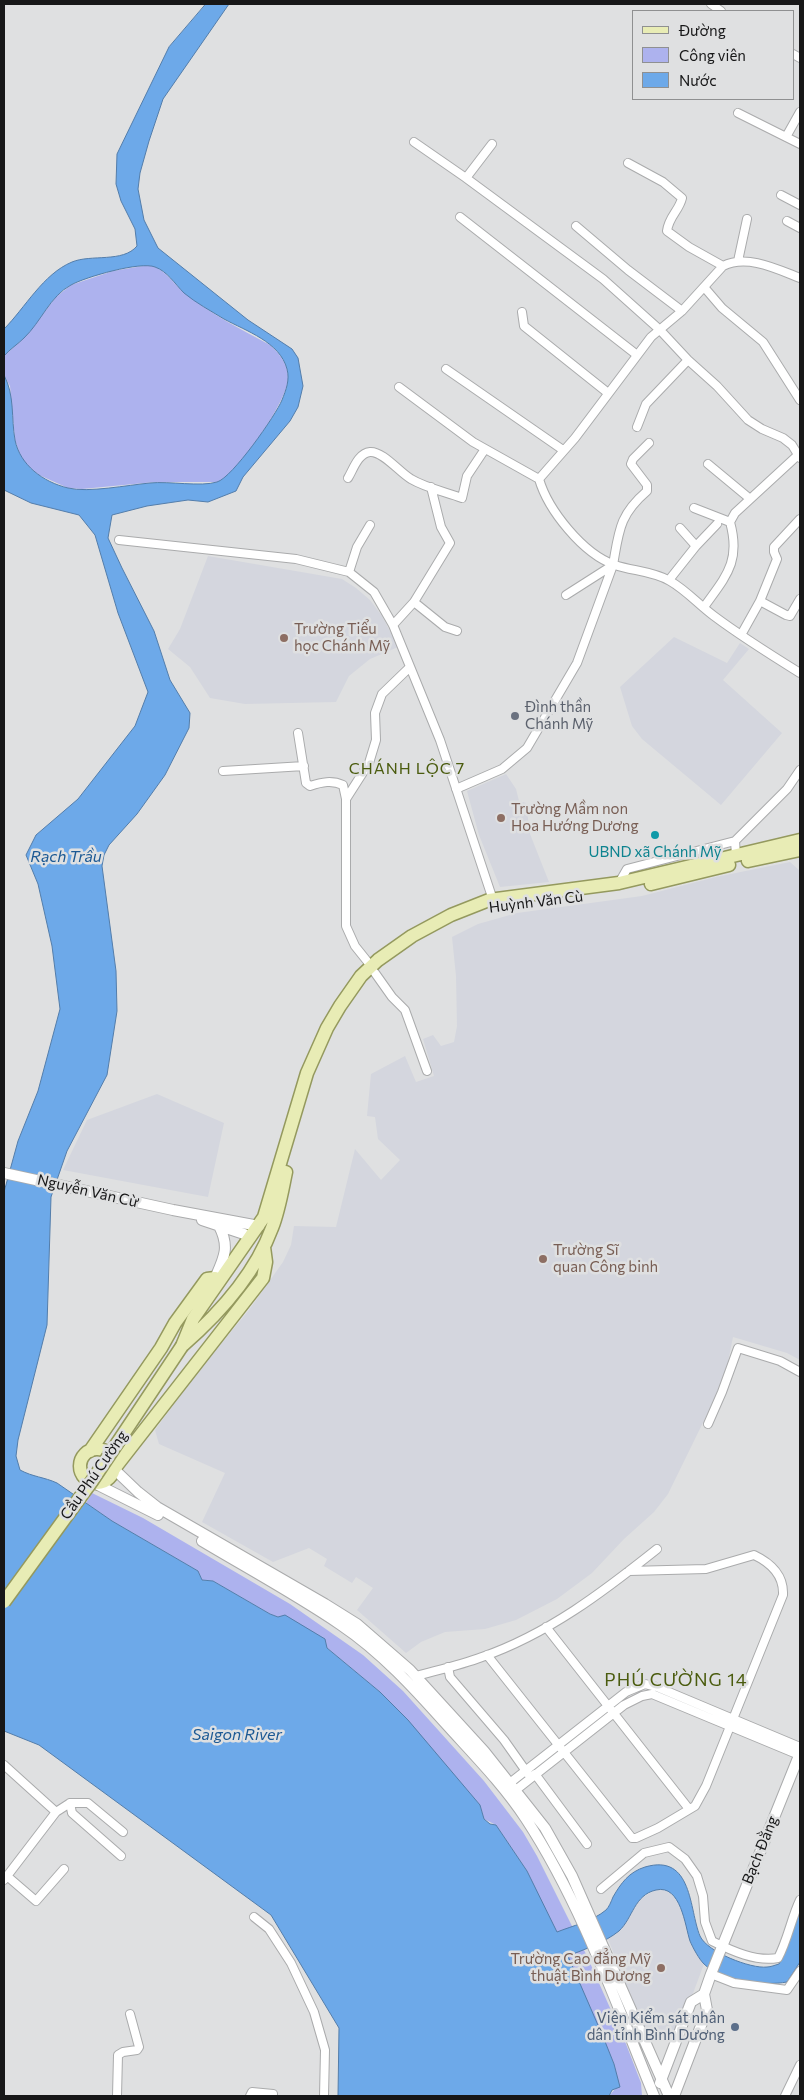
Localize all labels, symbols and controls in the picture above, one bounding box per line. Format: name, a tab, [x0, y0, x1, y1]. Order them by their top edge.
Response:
legend	[632, 10, 794, 100]
text: Đường	[679, 21, 726, 39]
text: Công viên	[679, 46, 746, 64]
text: Nước	[679, 71, 717, 89]
place label: Trường Tiểu học Chánh Mỹ	[294, 620, 390, 655]
marker: Trường Tiểu học Chánh Mỹ	[278, 632, 290, 644]
place label: Đình thần Chánh Mỹ	[525, 698, 593, 733]
marker: Đình thần Chánh Mỹ	[509, 710, 521, 722]
district label: CHÁNH LỘC 7	[347, 759, 467, 779]
place label: Trường Mầm non Hoa Hướng Dương	[511, 800, 639, 835]
marker: Trường Mầm non Hoa Hướng Dương	[495, 812, 507, 824]
marker: UBND xã Chánh Mỹ	[649, 829, 661, 841]
place label: UBND xã Chánh Mỹ	[589, 843, 721, 861]
water label: Rạch Trầu	[30, 847, 102, 867]
street label: Huỳnh Văn Cù	[488, 887, 584, 917]
street label: Nguyễn Văn Cừ	[36, 1171, 140, 1211]
place label: Trường Sĩ quan Công binh	[553, 1241, 658, 1276]
marker: Trường Sĩ quan Công binh	[537, 1253, 549, 1265]
street label: Cầu Phú Cường	[57, 1427, 131, 1523]
district label: PHÚ CƯỜNG 14	[603, 1669, 749, 1691]
water label: Saigon River	[192, 1725, 282, 1745]
street label: Bạch Đằng	[738, 1813, 782, 1887]
place label: Trường Cao đẳng Mỹ thuật Bình Dương	[510, 1950, 651, 1985]
marker: Trường Cao đẳng Mỹ thuật Bình Dương	[655, 1962, 667, 1974]
place label: Viện Kiểm sát nhân dân tỉnh Bình Dương	[587, 2009, 725, 2044]
marker: Viện Kiểm sát nhân dân tỉnh Bình Dương	[729, 2021, 741, 2033]

